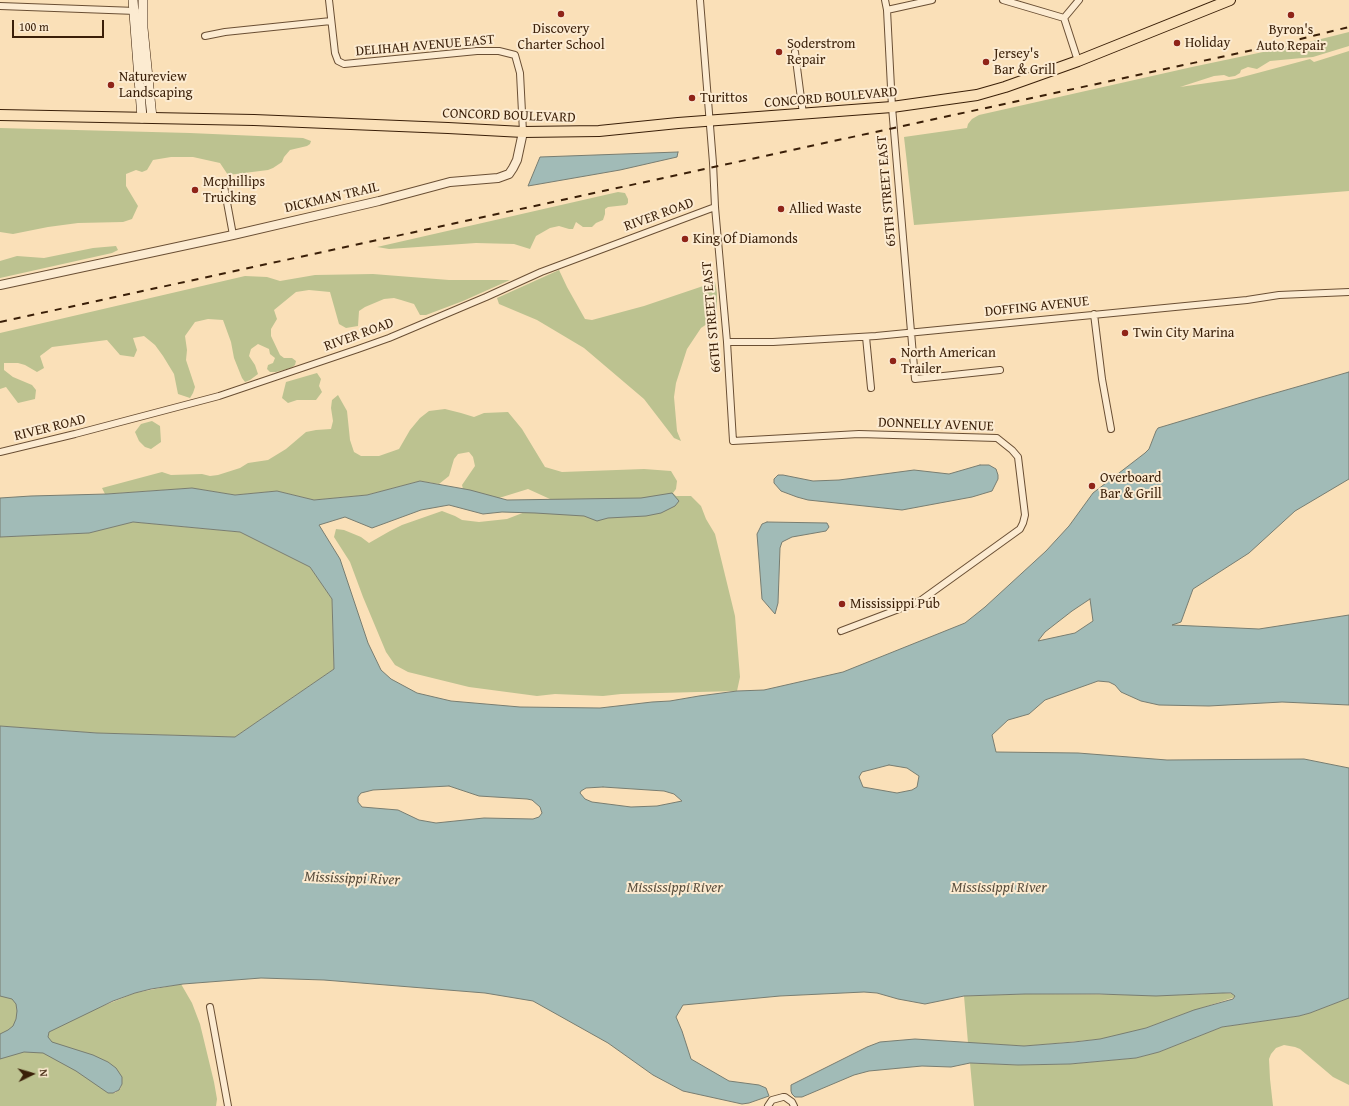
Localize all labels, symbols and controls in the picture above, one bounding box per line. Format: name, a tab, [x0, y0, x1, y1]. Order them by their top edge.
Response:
marker: Discovery Charter School	[556, 9, 566, 19]
marker: Byron's Auto Repair	[1286, 10, 1296, 20]
scale bar	[14, 12, 106, 38]
text: 100 m	[19, 18, 49, 35]
place label: Discovery Charter School	[517, 21, 605, 54]
place label: Byron's Auto Repair	[1256, 22, 1326, 54]
street label: DELIHAH AVENUE EAST	[355, 32, 495, 60]
place label: Holiday	[1185, 35, 1230, 51]
place label: Soderstrom Repair	[787, 36, 855, 68]
marker: Holiday	[1172, 38, 1182, 48]
place label: Jersey's Bar & Grill	[994, 46, 1056, 78]
marker: Soderstrom Repair	[774, 47, 784, 57]
marker: Jersey's Bar & Grill	[981, 57, 991, 67]
place label: Natureview Landscaping	[119, 69, 192, 102]
marker: Natureview Landscaping	[106, 80, 116, 90]
street label: CONCORD BOULEVARD	[764, 84, 898, 112]
place label: Turittos	[700, 90, 748, 106]
marker: Turittos	[687, 93, 697, 103]
street label: CONCORD BOULEVARD	[442, 105, 576, 127]
street label: 65TH STREET EAST	[874, 135, 900, 247]
place label: Mcphillips Trucking	[203, 174, 265, 206]
street label: DICKMAN TRAIL	[283, 179, 381, 217]
marker: Mcphillips Trucking	[190, 185, 200, 195]
street label: RIVER ROAD	[622, 195, 696, 235]
place label: Allied Waste	[789, 201, 861, 217]
marker: Allied Waste	[776, 204, 786, 214]
place label: King Of Diamonds	[693, 231, 798, 247]
marker: King Of Diamonds	[680, 234, 690, 244]
street label: 66TH STREET EAST	[699, 261, 725, 373]
street label: DOFFING AVENUE	[984, 293, 1090, 321]
street label: RIVER ROAD	[322, 315, 396, 355]
place label: Twin City Marina	[1133, 325, 1234, 341]
marker: Twin City Marina	[1120, 328, 1130, 338]
place label: North American Trailer	[901, 345, 996, 378]
marker: North American Trailer	[888, 356, 898, 366]
street label: RIVER ROAD	[13, 411, 87, 445]
street label: DONNELLY AVENUE	[878, 415, 994, 435]
place label: Overboard Bar & Grill	[1100, 470, 1162, 502]
marker: Overboard Bar & Grill	[1087, 481, 1097, 491]
place label: Mississippi Pub	[850, 596, 940, 612]
marker: Mississippi Pub	[837, 599, 847, 609]
water label: Mississippi River	[304, 868, 400, 890]
water label: Mississippi River	[627, 879, 723, 897]
water label: Mississippi River	[951, 879, 1047, 897]
north arrow	[12, 1054, 52, 1094]
text: N	[36, 1069, 52, 1077]

